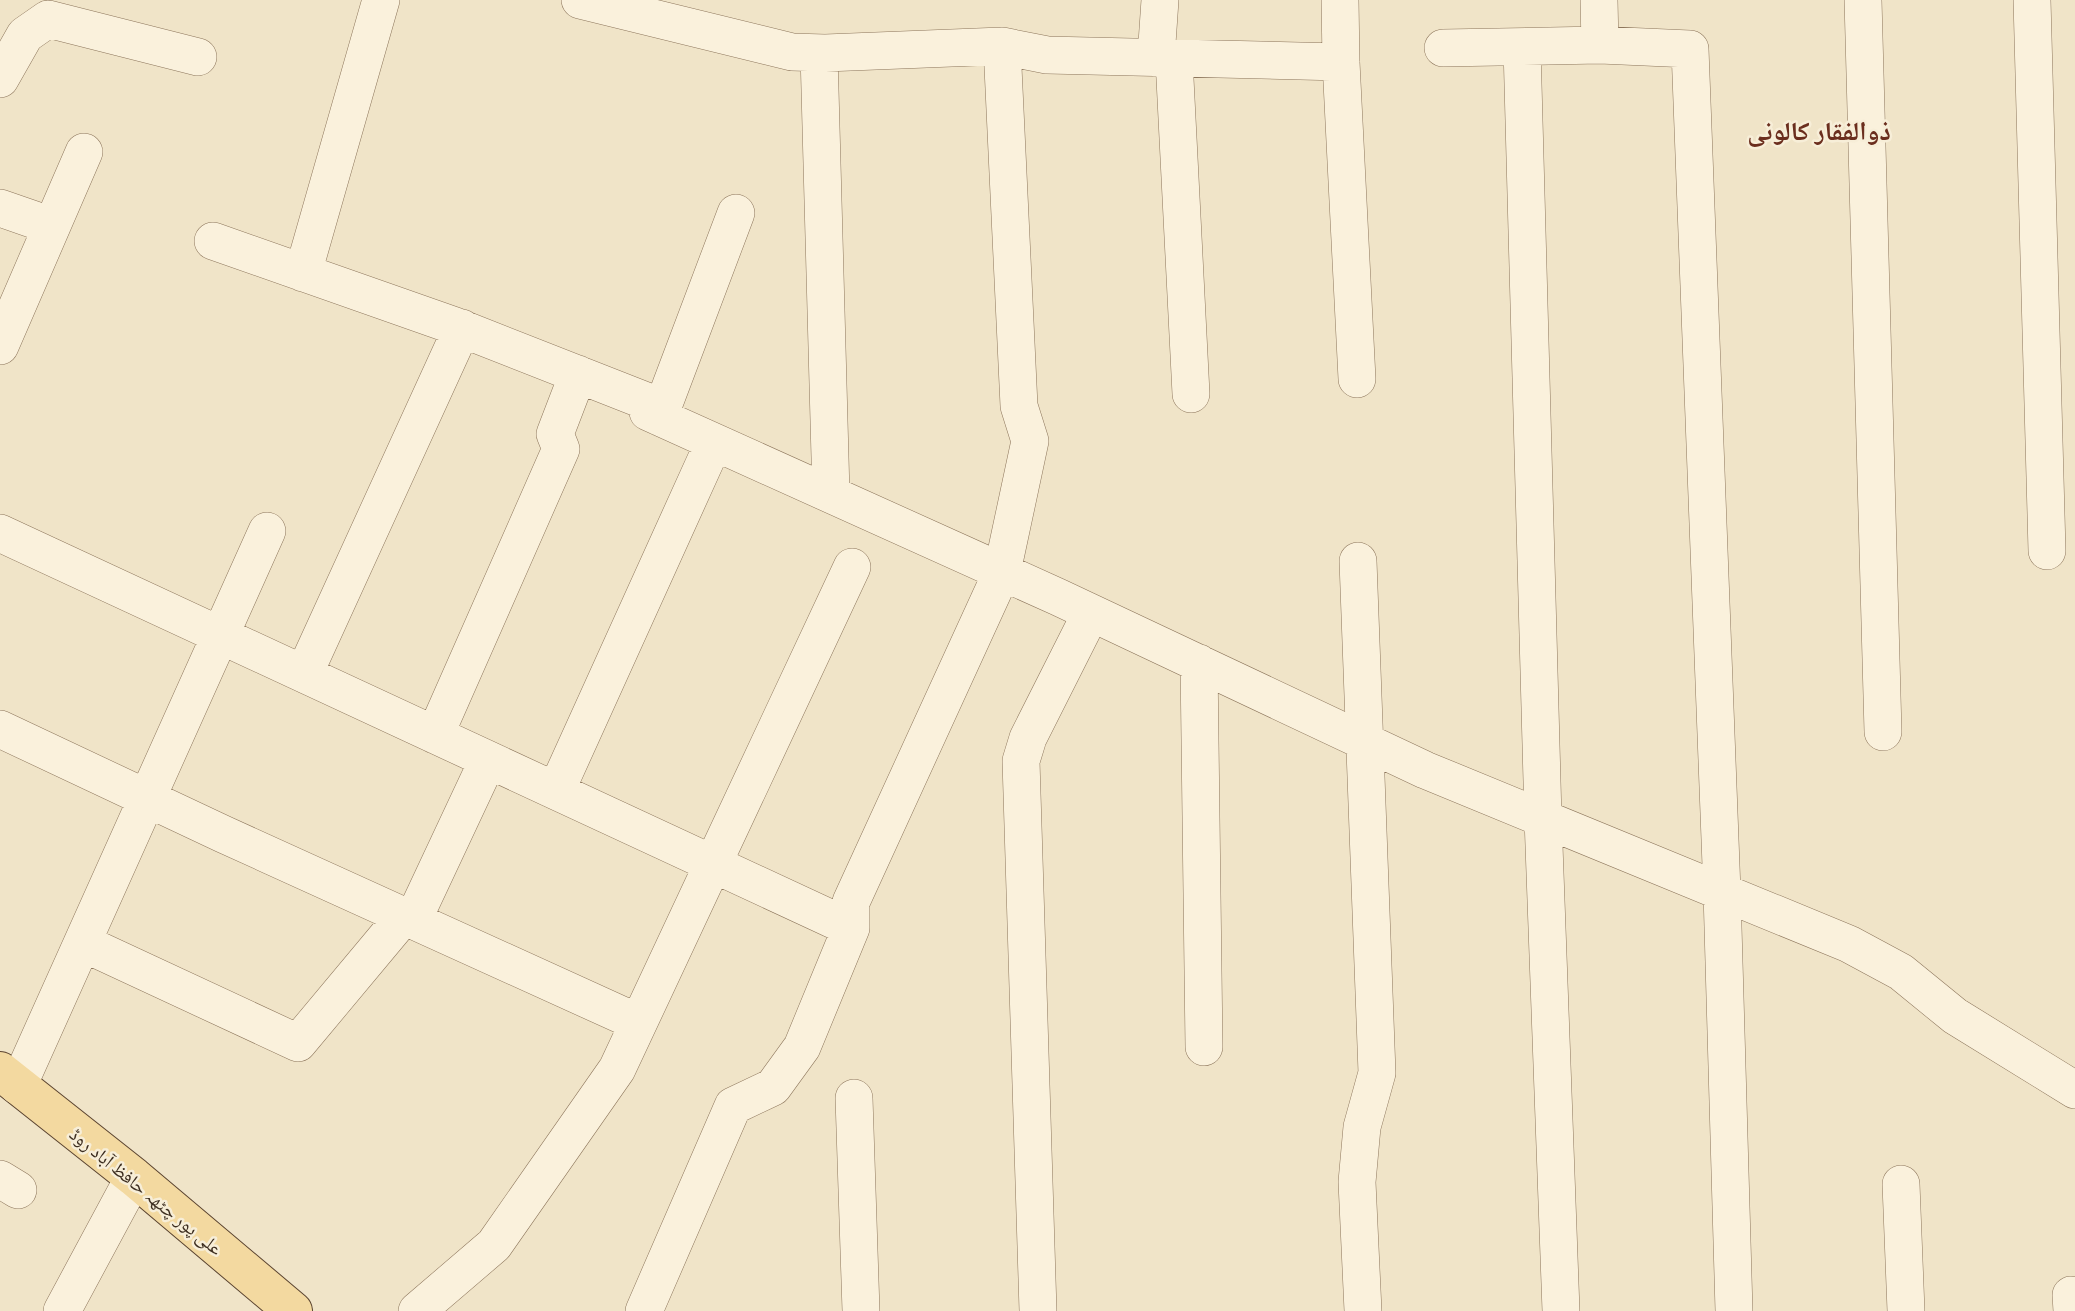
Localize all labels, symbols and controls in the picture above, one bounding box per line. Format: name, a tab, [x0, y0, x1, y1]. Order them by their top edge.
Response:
district label: ذوالفقار کالونی	[1747, 109, 1891, 148]
street label: علی پور چٹھہ حافظ آباد روڈ	[64, 1119, 230, 1261]

